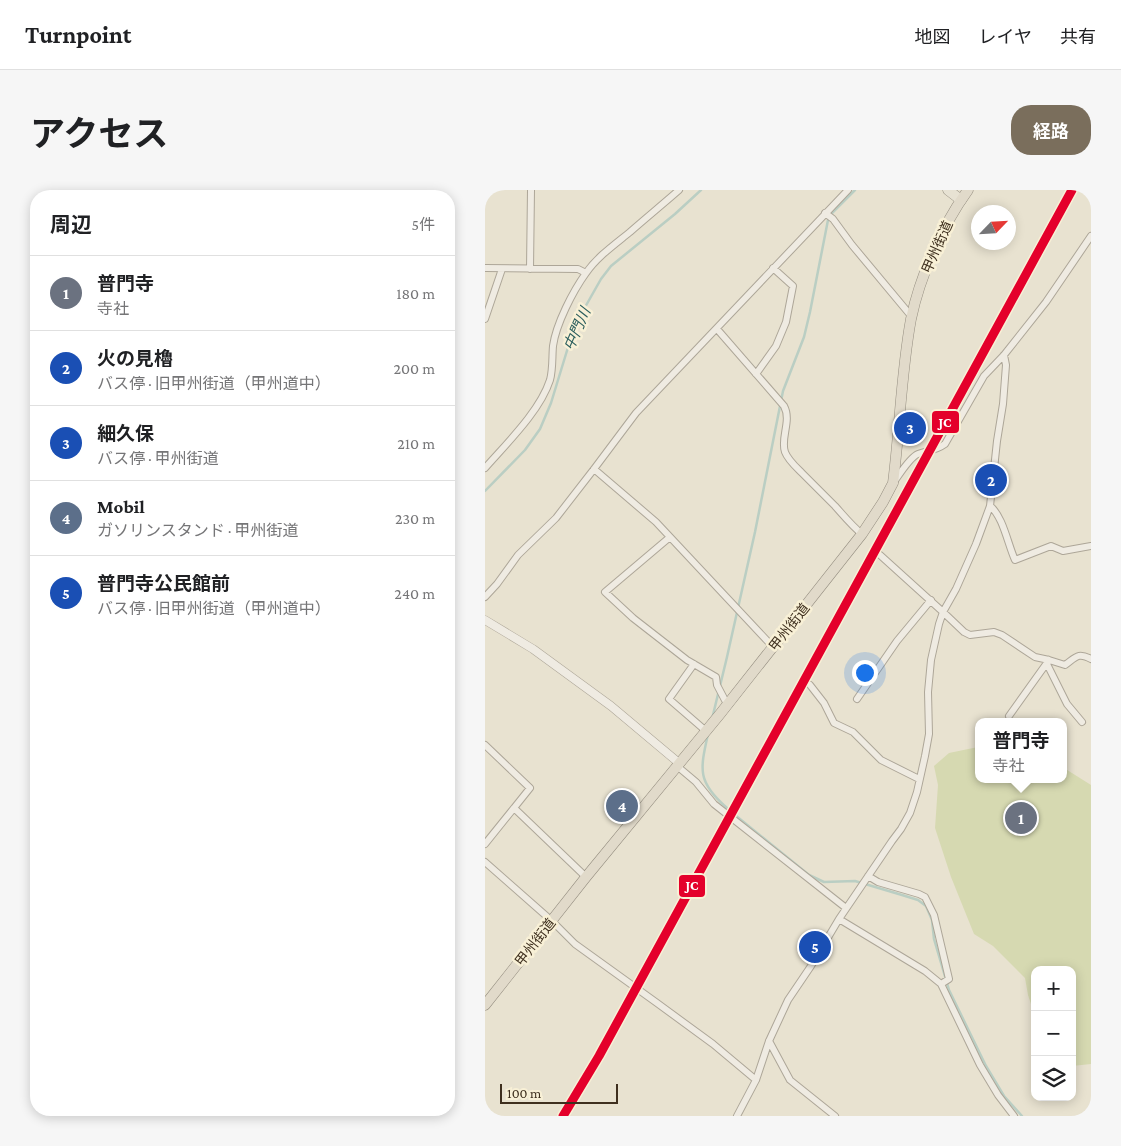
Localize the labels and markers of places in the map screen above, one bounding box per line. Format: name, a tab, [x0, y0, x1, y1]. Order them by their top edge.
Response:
pin: 3	[894, 409, 926, 447]
pin: 2	[975, 461, 1007, 499]
pin: 4	[606, 787, 638, 825]
pin: 1	[1005, 799, 1037, 837]
pin: 5	[799, 928, 831, 966]

